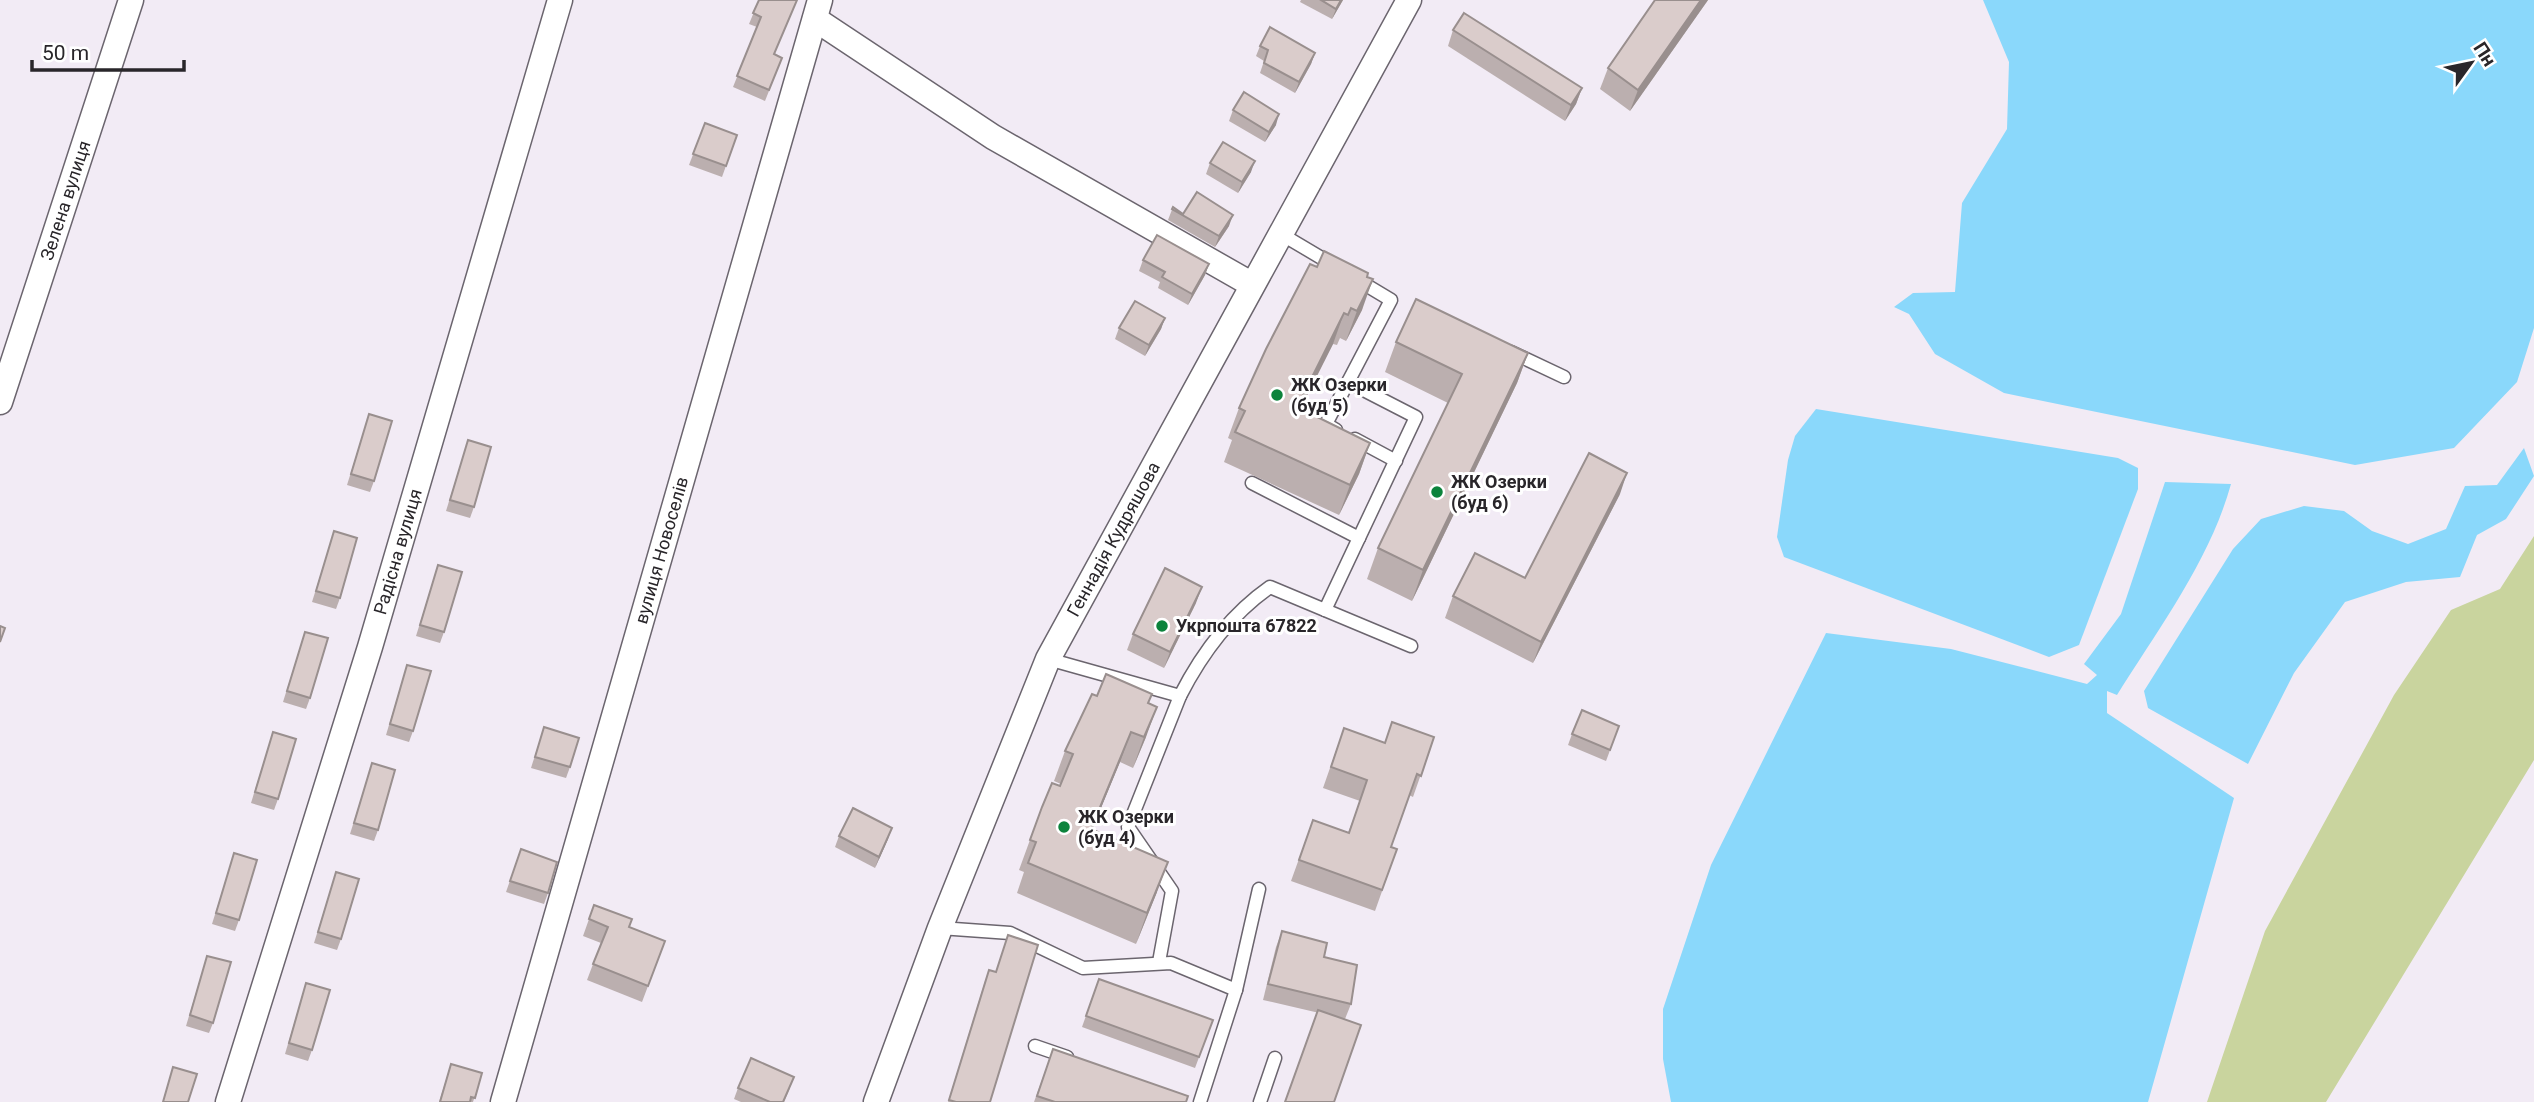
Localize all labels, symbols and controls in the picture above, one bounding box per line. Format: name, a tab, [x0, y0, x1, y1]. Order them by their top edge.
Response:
scale bar	[32, 28, 184, 72]
north arrow	[2436, 28, 2506, 98]
text: Пн	[2469, 38, 2501, 70]
text: 50 m	[42, 41, 89, 65]
street label: Зелена вулиця	[36, 138, 95, 263]
place label: ЖК Озерки (буд 5)	[1291, 374, 1387, 417]
marker: ЖК Озерки (буд 5)	[1269, 387, 1285, 403]
street label: Геннадія Кудряшова	[1062, 458, 1164, 620]
place label: ЖК Озерки (буд 6)	[1451, 471, 1547, 514]
street label: вулиця Новоселів	[630, 474, 692, 626]
marker: ЖК Озерки (буд 6)	[1429, 484, 1445, 500]
street label: Радісна вулиця	[369, 486, 426, 617]
place label: Укрпошта 67822	[1176, 615, 1317, 636]
marker: Укрпошта 67822	[1154, 618, 1170, 634]
place label: ЖК Озерки (буд 4)	[1078, 806, 1174, 849]
marker: ЖК Озерки (буд 4)	[1056, 819, 1072, 835]

